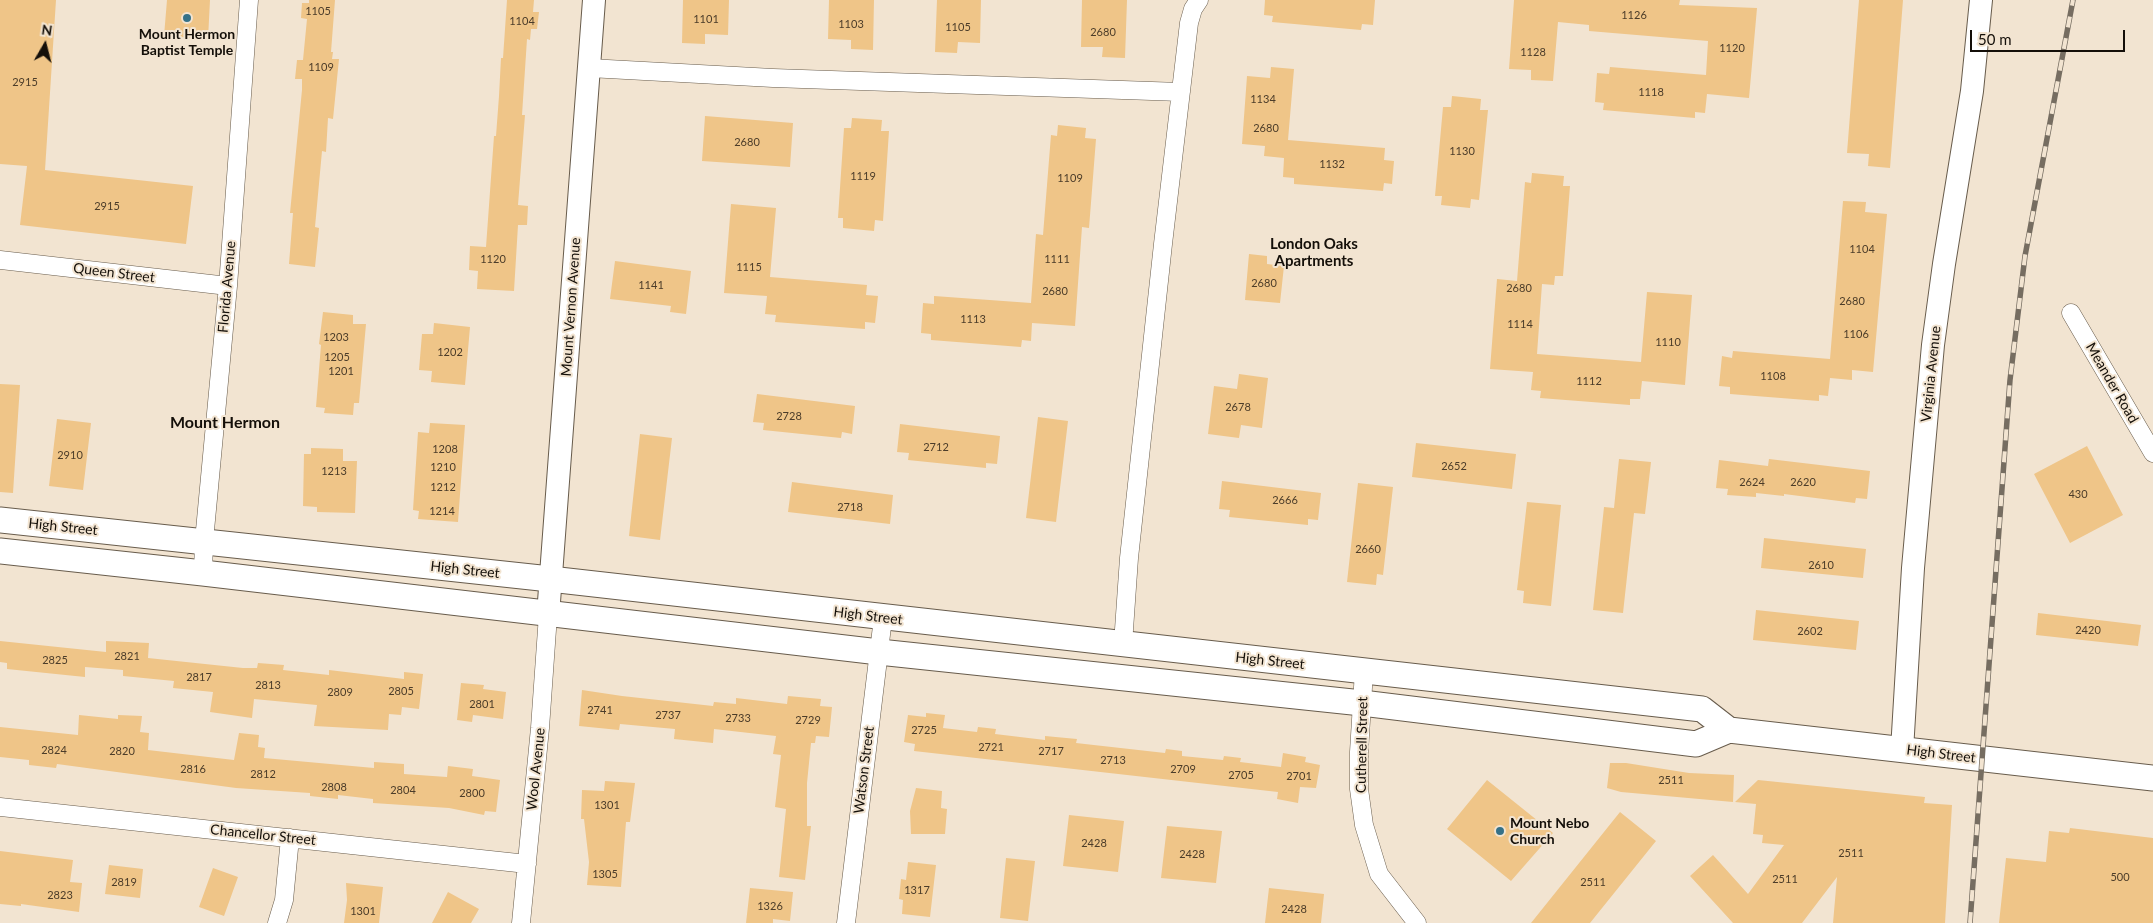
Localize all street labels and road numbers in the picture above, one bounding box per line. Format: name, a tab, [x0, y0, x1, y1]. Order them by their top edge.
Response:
street label: Mount Vernon Avenue	[558, 237, 584, 377]
street label: Florida Avenue	[215, 240, 239, 334]
street label: Queen Street	[72, 260, 156, 286]
street label: Virginia Avenue	[1918, 325, 1944, 423]
street label: Meander Road	[2082, 340, 2142, 426]
street label: High Street	[28, 515, 98, 539]
street label: High Street	[430, 558, 500, 582]
street label: High Street	[832, 603, 904, 629]
street label: High Street	[1235, 649, 1305, 673]
street label: Cutherell Street	[1353, 697, 1371, 793]
street label: Watson Street	[850, 725, 878, 815]
street label: Wool Avenue	[523, 727, 549, 811]
street label: High Street	[1905, 741, 1977, 767]
street label: Chancellor Street	[209, 821, 317, 849]

